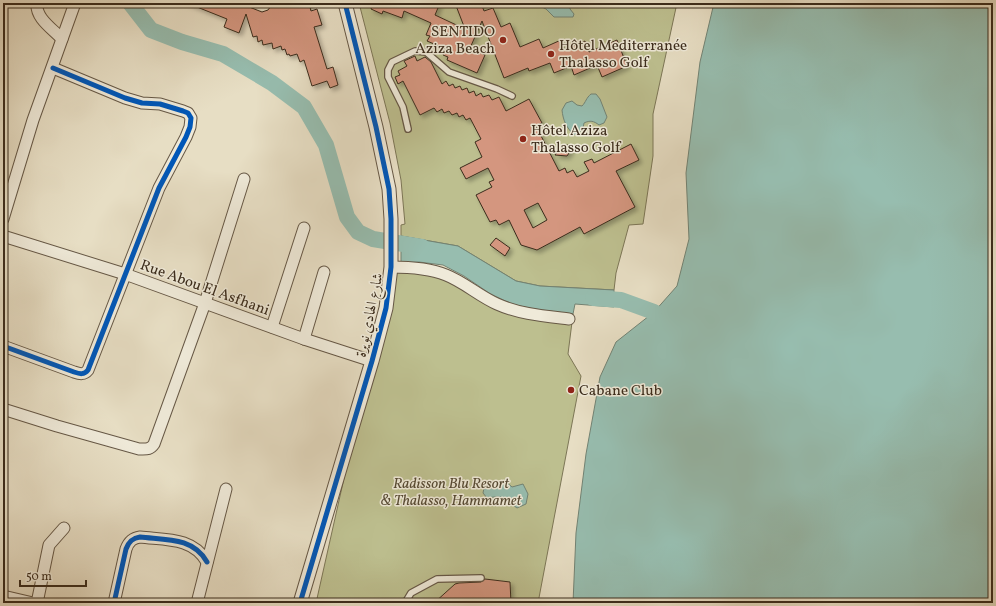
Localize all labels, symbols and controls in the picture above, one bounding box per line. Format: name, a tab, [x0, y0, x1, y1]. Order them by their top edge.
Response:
place label: SENTIDO Aziza Beach	[415, 22, 495, 60]
marker: SENTIDO Aziza Beach	[498, 35, 508, 45]
place label: Hôtel Mediterranée Thalasso Golf	[559, 36, 687, 74]
marker: Hôtel Mediterranée Thalasso Golf	[546, 49, 556, 59]
place label: Hôtel Aziza Thalasso Golf	[531, 121, 622, 159]
marker: Hôtel Aziza Thalasso Golf	[518, 134, 528, 144]
street label: Rue Abou El Asfhani	[137, 255, 272, 322]
street label: شارع الهادي نويرة	[351, 271, 391, 360]
place label: Cabane Club	[579, 381, 662, 402]
marker: Cabane Club	[566, 385, 576, 395]
park label: Radisson Blu Resort & Thalasso, Hammamet	[381, 474, 522, 512]
scale bar	[20, 562, 86, 588]
text: 50 m	[26, 569, 52, 585]

